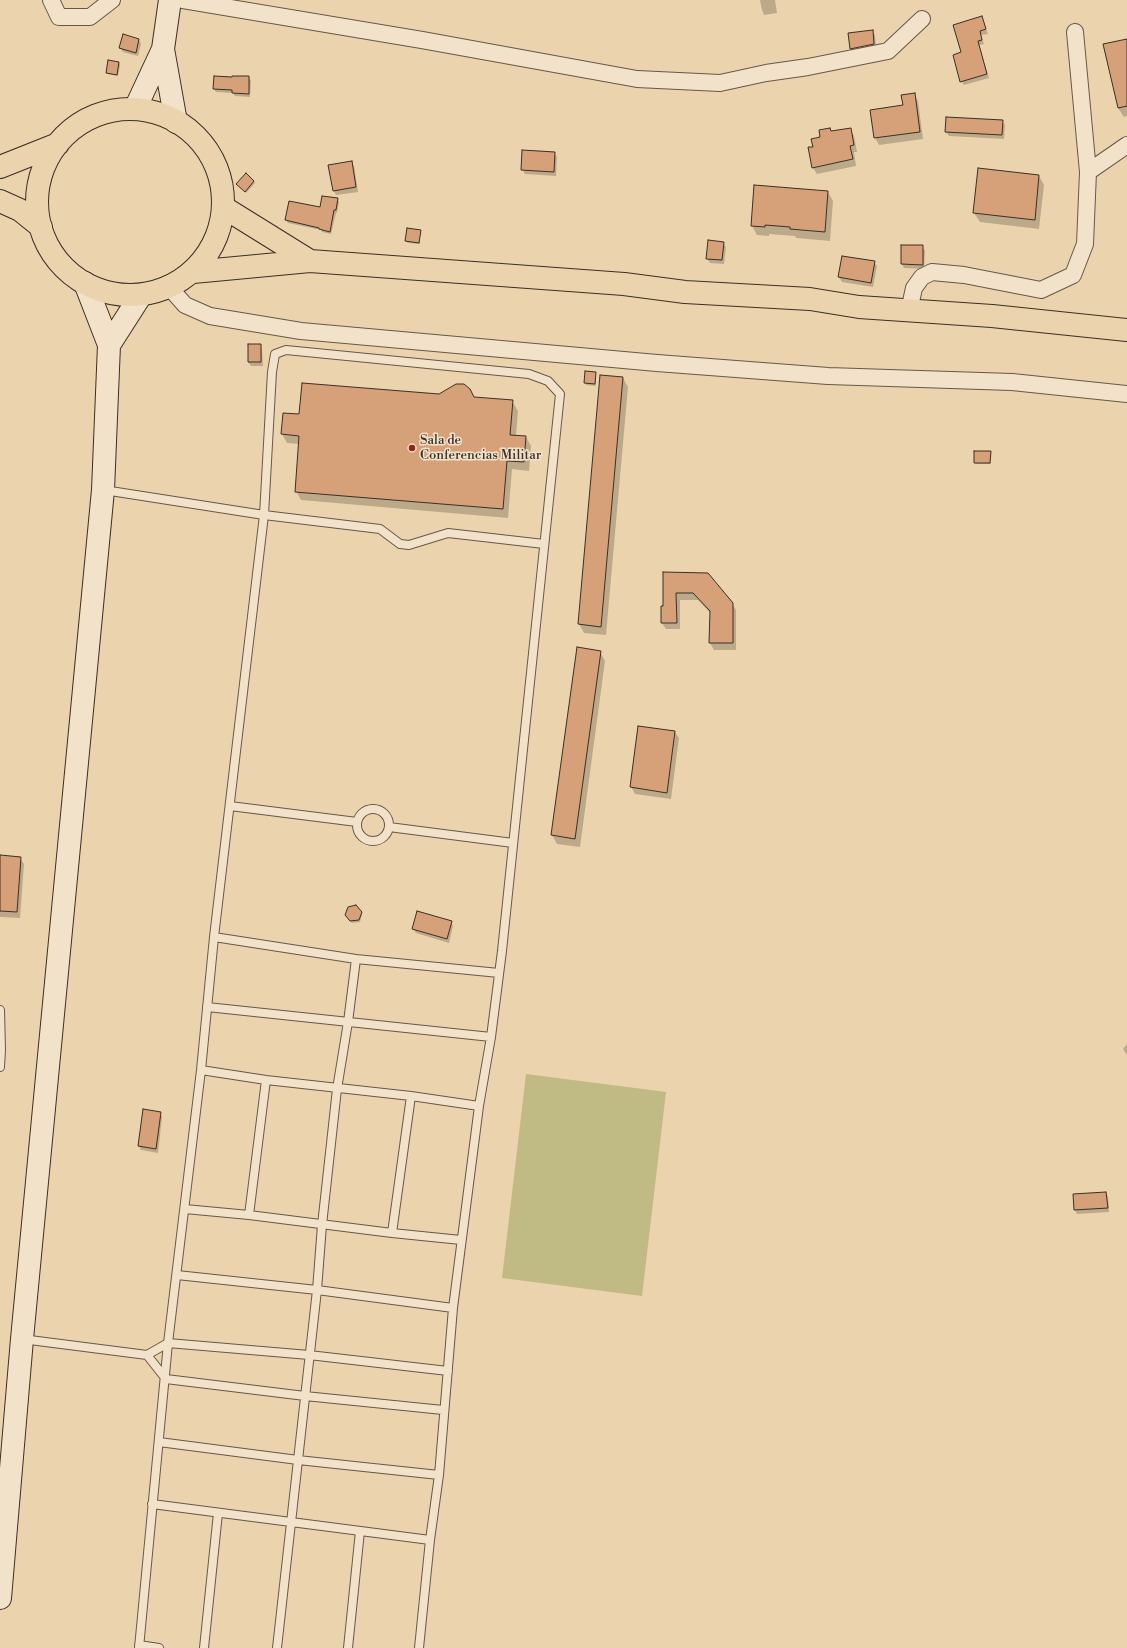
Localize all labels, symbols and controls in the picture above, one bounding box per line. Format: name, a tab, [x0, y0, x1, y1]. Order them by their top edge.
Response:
place label: Sala de Conferencias Militar	[420, 433, 541, 464]
marker: Sala de Conferencias Militar	[407, 443, 417, 453]

